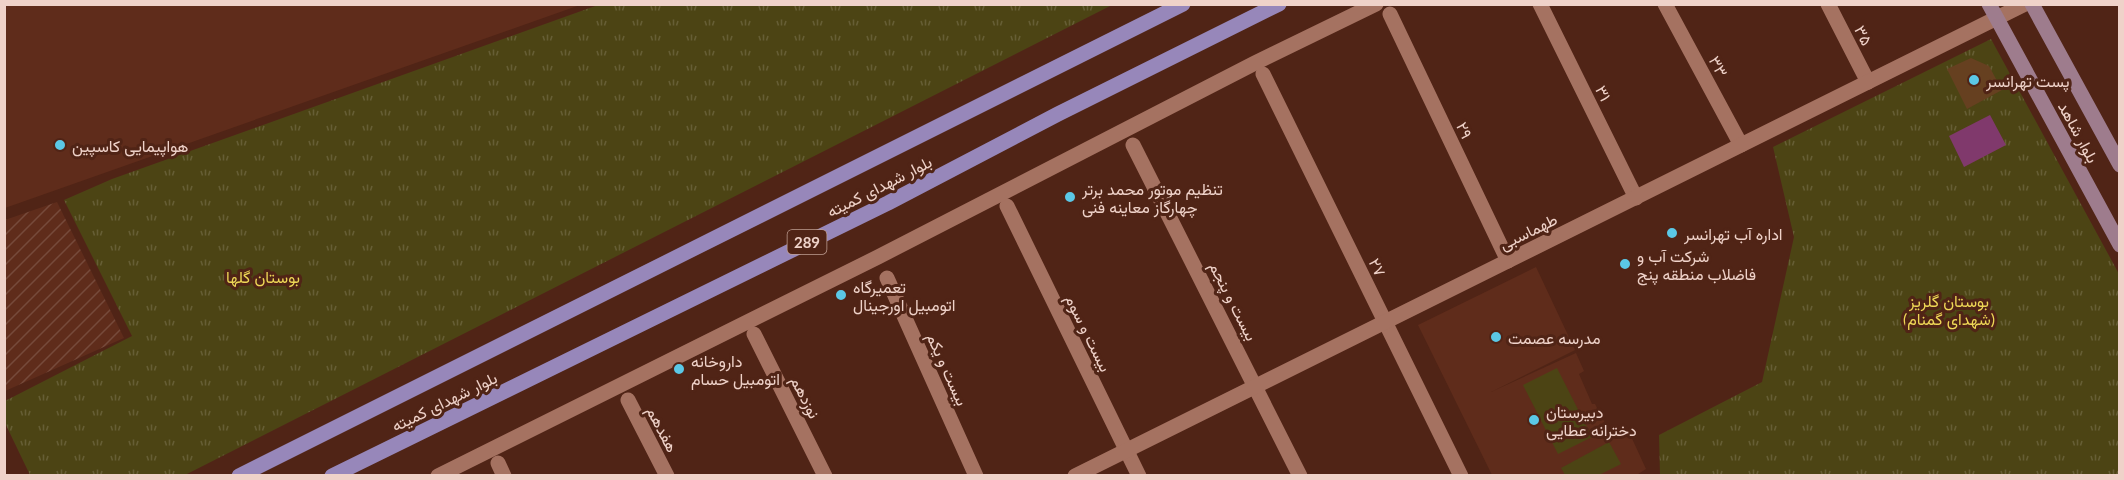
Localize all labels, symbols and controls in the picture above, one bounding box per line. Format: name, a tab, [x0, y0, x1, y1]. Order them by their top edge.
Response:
street label: ۳۵	[1851, 22, 1877, 48]
street label: ۳۳	[1706, 52, 1732, 80]
place label: پست تهرانسر	[1985, 71, 2069, 93]
marker: پست تهرانسر	[1967, 73, 1981, 87]
street label: ۳۱	[1592, 82, 1616, 104]
street label: بلوار شاهد	[2053, 98, 2103, 167]
street label: ۲۹	[1453, 119, 1477, 141]
place label: هواپیمایی کاسپین	[72, 136, 188, 158]
marker: هواپیمایی کاسپین	[53, 138, 67, 152]
street label: بلوار شهدای کمیته	[823, 151, 935, 222]
place label: تنظیم موتور محمد برتر چهارگاز معاینه فنی	[1081, 179, 1223, 219]
marker: تنظیم موتور محمد برتر چهارگاز معاینه فنی	[1063, 190, 1077, 204]
street label: طهماسبی	[1496, 209, 1561, 255]
place label: اداره آب تهرانسر	[1683, 224, 1783, 245]
marker: اداره آب تهرانسر	[1665, 226, 1679, 240]
road number: 289	[788, 230, 826, 254]
place label: شرکت آب و فاضلاب منطقه پنج	[1637, 246, 1756, 286]
street label: ۲۷	[1366, 255, 1390, 279]
marker: شرکت آب و فاضلاب منطقه پنج	[1618, 257, 1632, 271]
street label: بیست و پنجم	[1203, 259, 1262, 345]
park label: بوستان گلها	[226, 267, 300, 288]
place label: تعمیرگاه اتومبیل اورجینال	[853, 277, 955, 316]
marker: تعمیرگاه اتومبیل اورجینال	[834, 288, 848, 302]
street label: بیست و سوم	[1060, 291, 1116, 376]
park label: بوستان گلریز (شهدای گمنام)	[1903, 291, 1995, 330]
place label: مدرسه عصمت	[1508, 328, 1600, 349]
street label: بیست و یکم	[922, 330, 972, 409]
marker: مدرسه عصمت	[1489, 330, 1503, 344]
place label: داروخانه اتومبیل حسام	[691, 351, 780, 390]
marker: داروخانه اتومبیل حسام	[672, 362, 686, 376]
street label: بلوار شهدای کمیته	[388, 367, 501, 437]
street label: نوزدهم	[786, 373, 825, 422]
place label: دبیرستان دخترانه عطایی	[1546, 402, 1637, 441]
street label: هفدهم	[642, 403, 683, 456]
marker: دبیرستان دخترانه عطایی	[1527, 413, 1541, 427]

